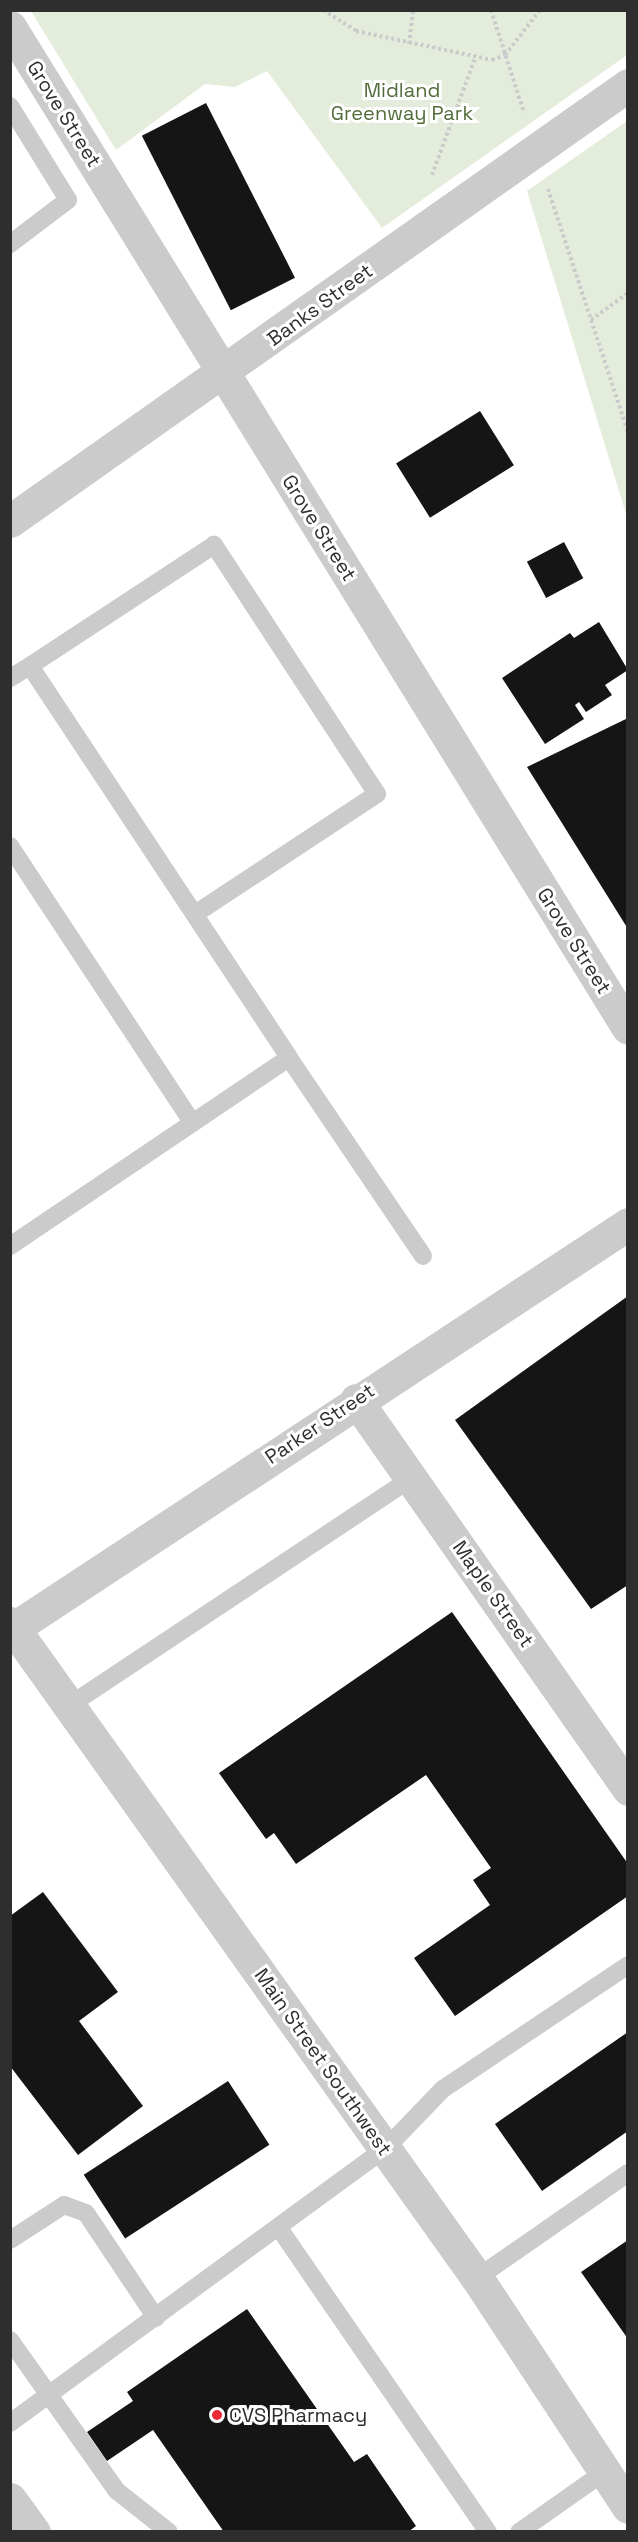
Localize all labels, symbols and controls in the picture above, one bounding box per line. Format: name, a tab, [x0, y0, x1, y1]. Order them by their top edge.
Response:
street label: Grove Street	[22, 56, 106, 172]
park label: Midland Greenway Park	[331, 78, 473, 125]
street label: Banks Street	[263, 259, 377, 351]
street label: Grove Street	[277, 470, 361, 586]
street label: Grove Street	[532, 883, 616, 999]
street label: Parker Street	[261, 1379, 379, 1469]
street label: Maple Street	[447, 1536, 539, 1652]
street label: Main Street Southwest	[249, 1964, 397, 2160]
place label: CVS Pharmacy	[229, 2403, 367, 2427]
marker: CVS Pharmacy	[210, 2408, 224, 2422]

